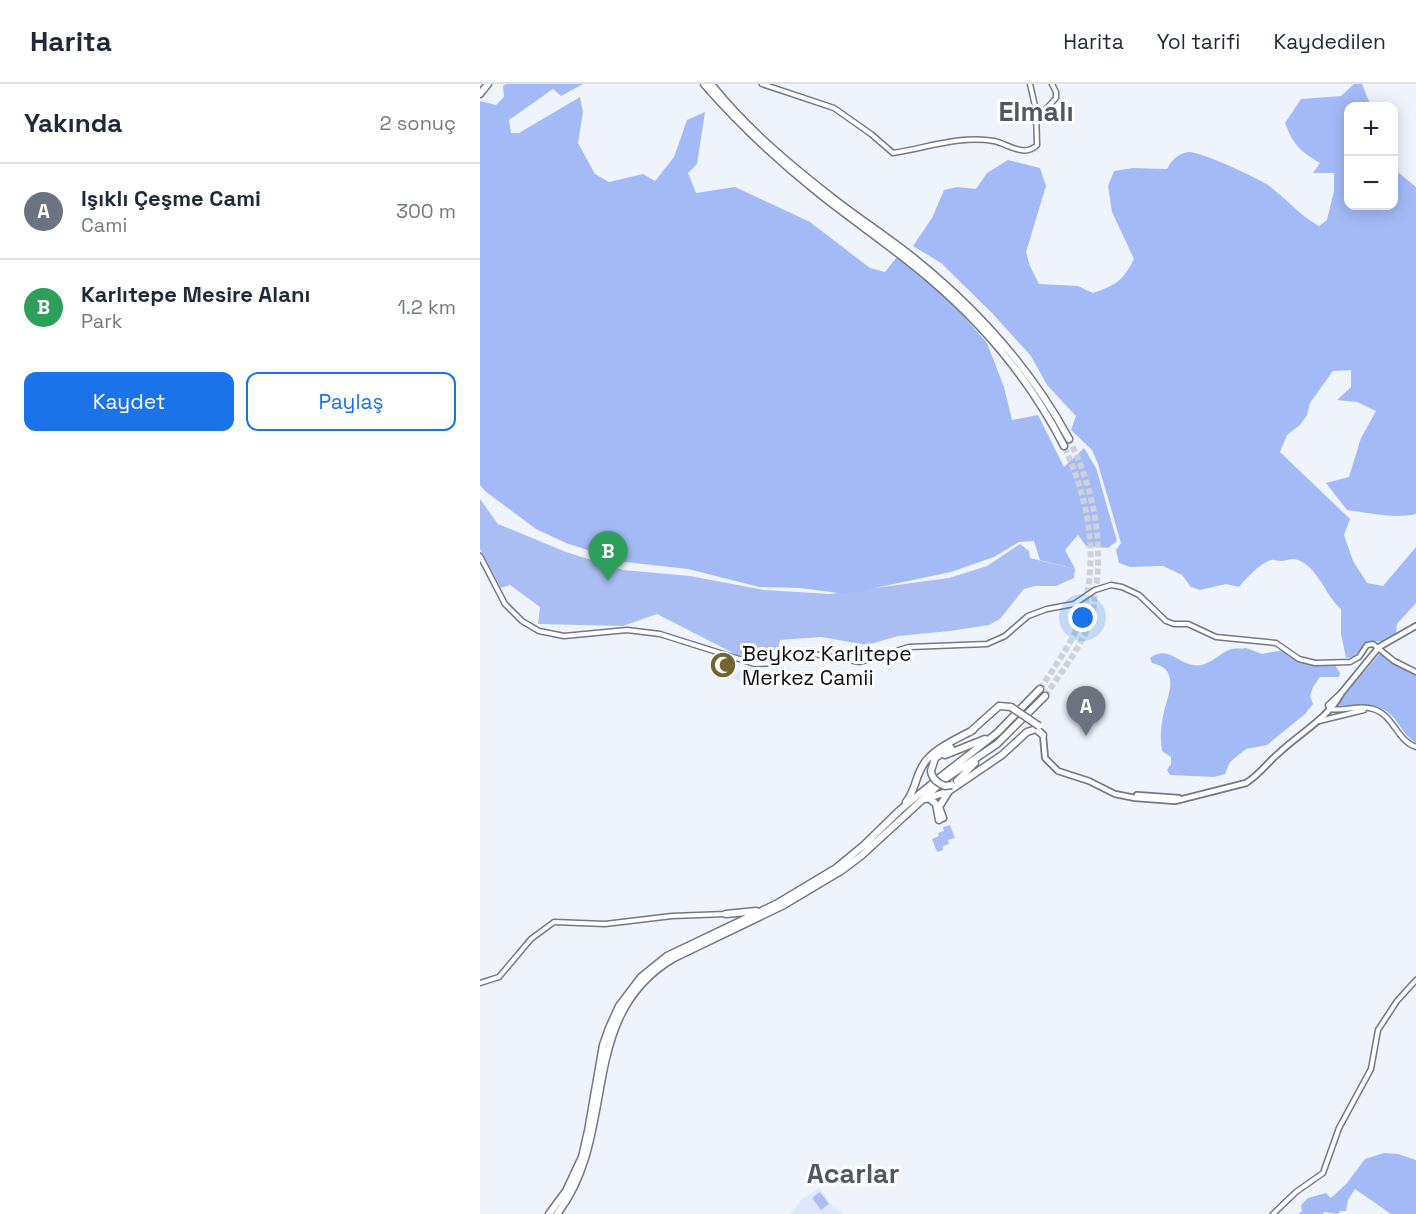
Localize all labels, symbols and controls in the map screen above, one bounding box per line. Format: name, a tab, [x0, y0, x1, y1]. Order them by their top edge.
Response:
text: Harita	[30, 23, 112, 59]
text: Harita	[1063, 28, 1124, 55]
text: Yol tarifi	[1157, 28, 1240, 55]
text: Kaydedilen	[1273, 28, 1386, 55]
district label: Elmalı	[998, 94, 1074, 129]
map controls	[1344, 102, 1398, 210]
button: +	[1344, 102, 1398, 156]
text: Yakında	[24, 106, 122, 140]
text: 2 sonuç	[380, 110, 456, 136]
button: −	[1344, 156, 1398, 210]
text: Işıklı Çeşme Cami	[81, 184, 261, 212]
text: A	[37, 198, 50, 224]
text: 300 m	[396, 198, 456, 224]
text: Cami	[81, 212, 127, 238]
text: Karlıtepe Mesire Alanı	[81, 280, 310, 308]
text: B	[37, 294, 50, 320]
text: 1.2 km	[397, 294, 456, 320]
text: Park	[81, 308, 123, 334]
button: Kaydet	[24, 372, 234, 431]
button: Paylaş	[246, 372, 456, 431]
pin: B	[588, 532, 628, 581]
your location	[1068, 603, 1097, 632]
place label: Beykoz Karlıtepe Merkez Camii	[742, 640, 912, 691]
mosque icon: Beykoz Karlıtepe Merkez Camii	[708, 650, 738, 680]
pin: A	[1066, 686, 1106, 736]
district label: Acarlar	[807, 1156, 899, 1191]

